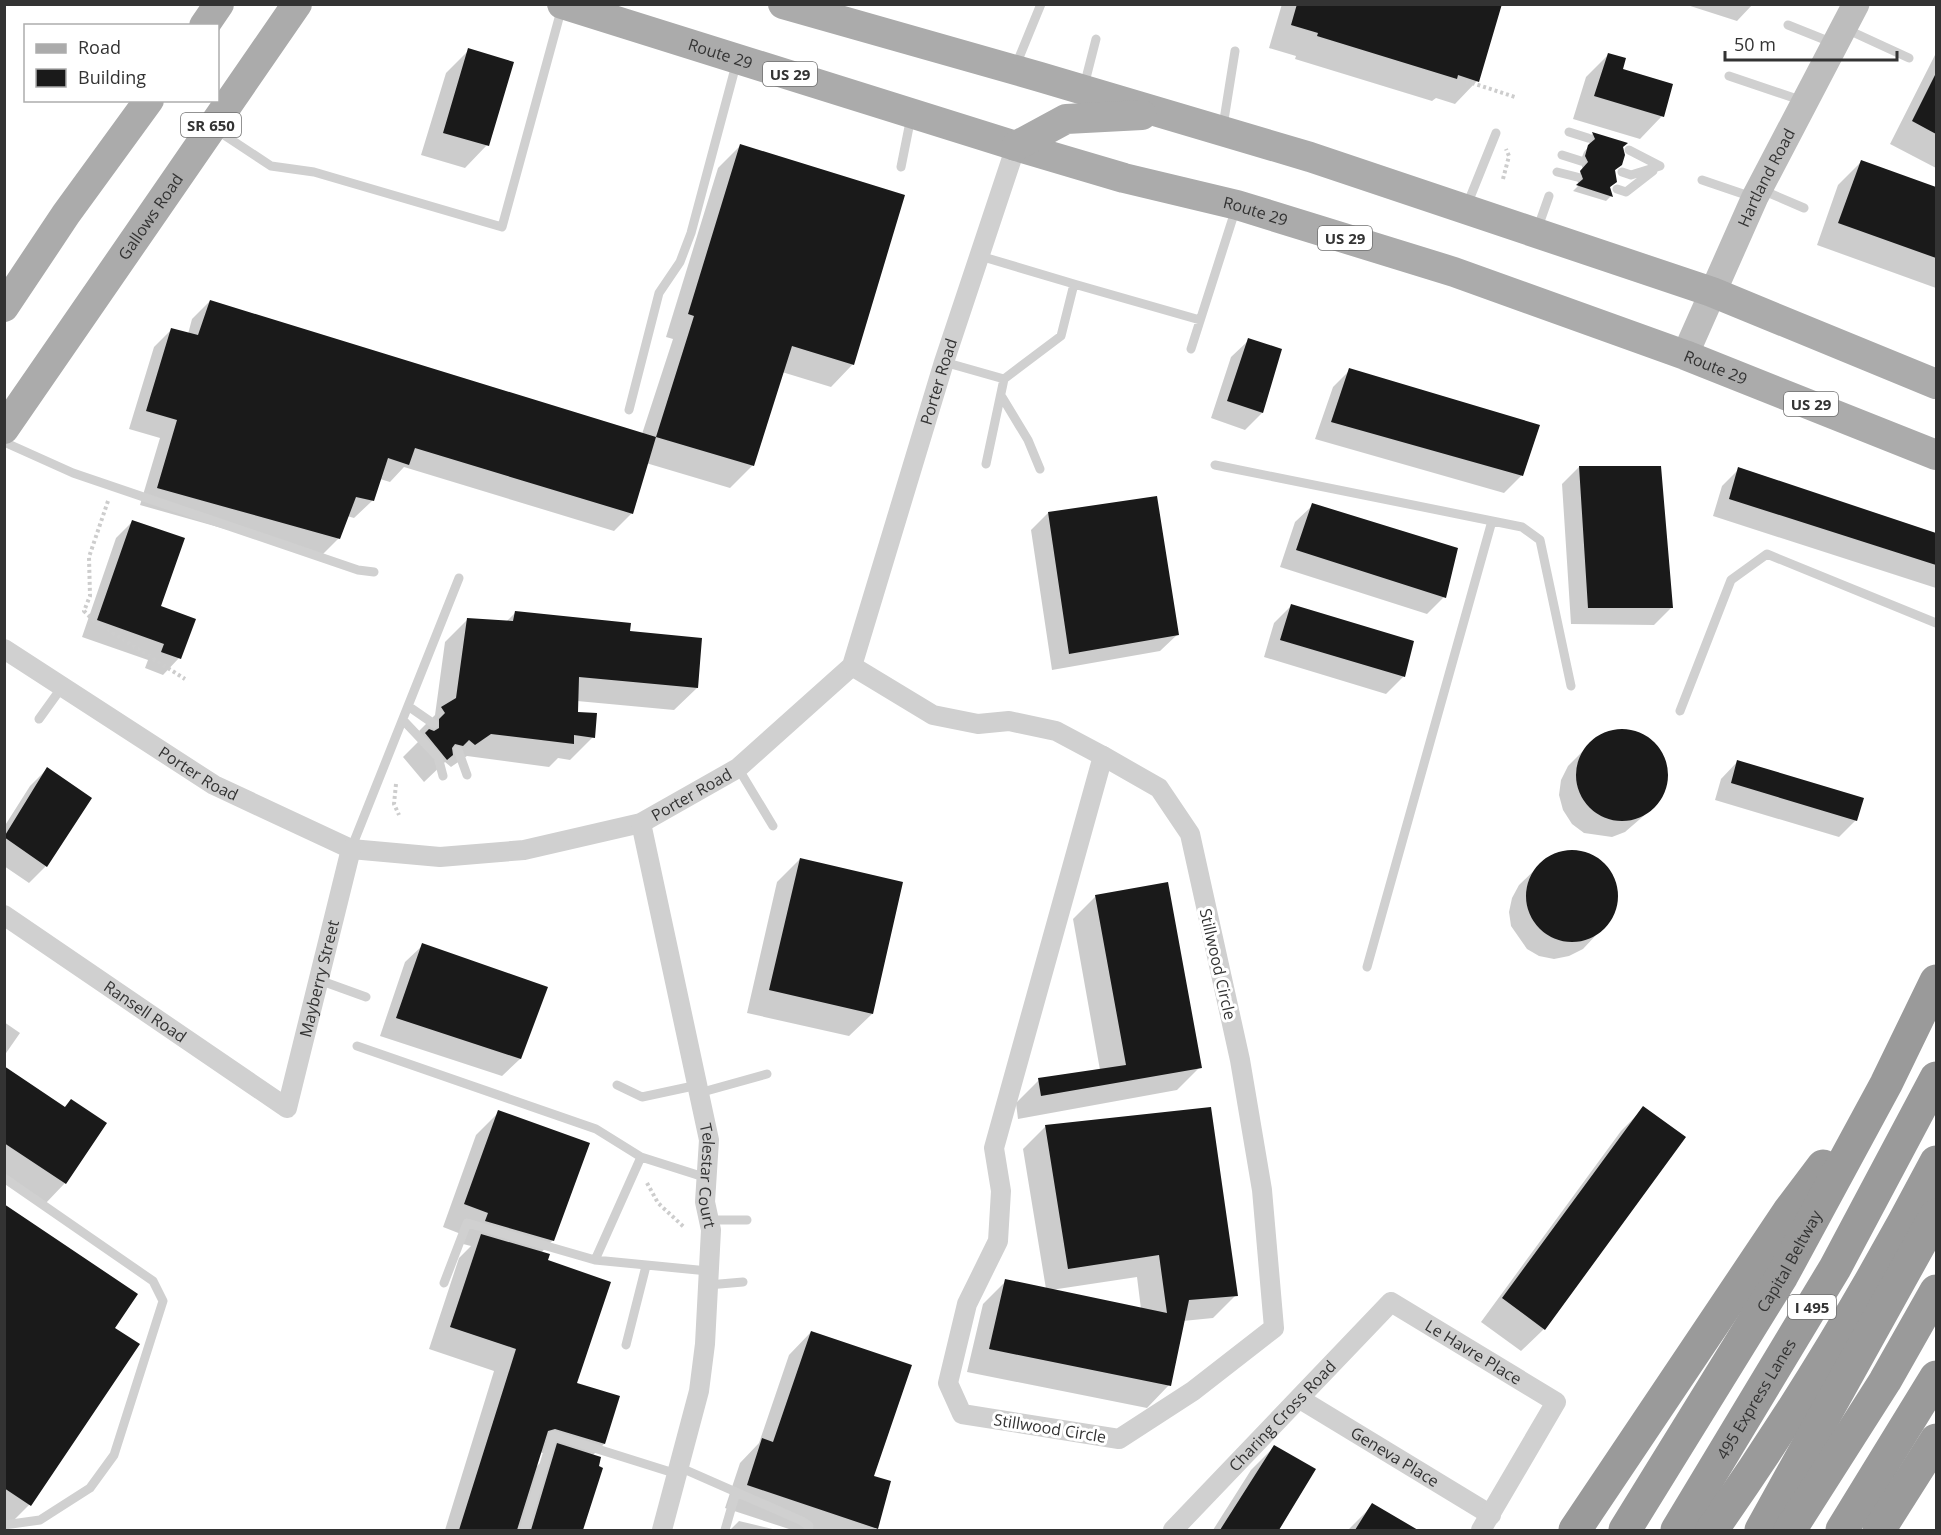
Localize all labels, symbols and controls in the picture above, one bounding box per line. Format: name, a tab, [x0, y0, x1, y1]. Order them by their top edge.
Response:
legend	[24, 24, 219, 102]
scale bar	[1725, 24, 1898, 62]
text: 50 m	[1734, 32, 1776, 56]
street label: Route 29	[685, 33, 755, 74]
text: Road	[78, 35, 121, 59]
road number: US 29	[763, 62, 817, 86]
text: Building	[78, 65, 146, 89]
road number: SR 650	[181, 113, 241, 137]
street label: Hartland Road	[1732, 124, 1800, 230]
street label: Gallows Road	[113, 169, 188, 264]
street label: Route 29	[1221, 191, 1291, 231]
road number: US 29	[1318, 226, 1372, 250]
street label: Porter Road	[915, 335, 962, 427]
street label: Route 29	[1681, 345, 1751, 390]
road number: US 29	[1784, 392, 1838, 416]
street label: Porter Road	[154, 741, 242, 806]
street label: Porter Road	[647, 763, 736, 826]
street label: Stillwood Circle	[1195, 906, 1241, 1022]
street label: Mayberry Street	[294, 917, 344, 1039]
street label: Ransell Road	[100, 975, 191, 1047]
street label: Telestar Court	[694, 1121, 721, 1230]
street label: Capital Beltway	[1751, 1205, 1827, 1316]
road number: I 495	[1788, 1295, 1836, 1319]
street label: Le Havre Place	[1421, 1314, 1526, 1390]
street label: 495 Express Lanes	[1711, 1335, 1801, 1463]
street label: Charing Cross Road	[1224, 1355, 1341, 1476]
street label: Stillwood Circle	[992, 1408, 1108, 1448]
street label: Geneva Place	[1347, 1421, 1443, 1492]

